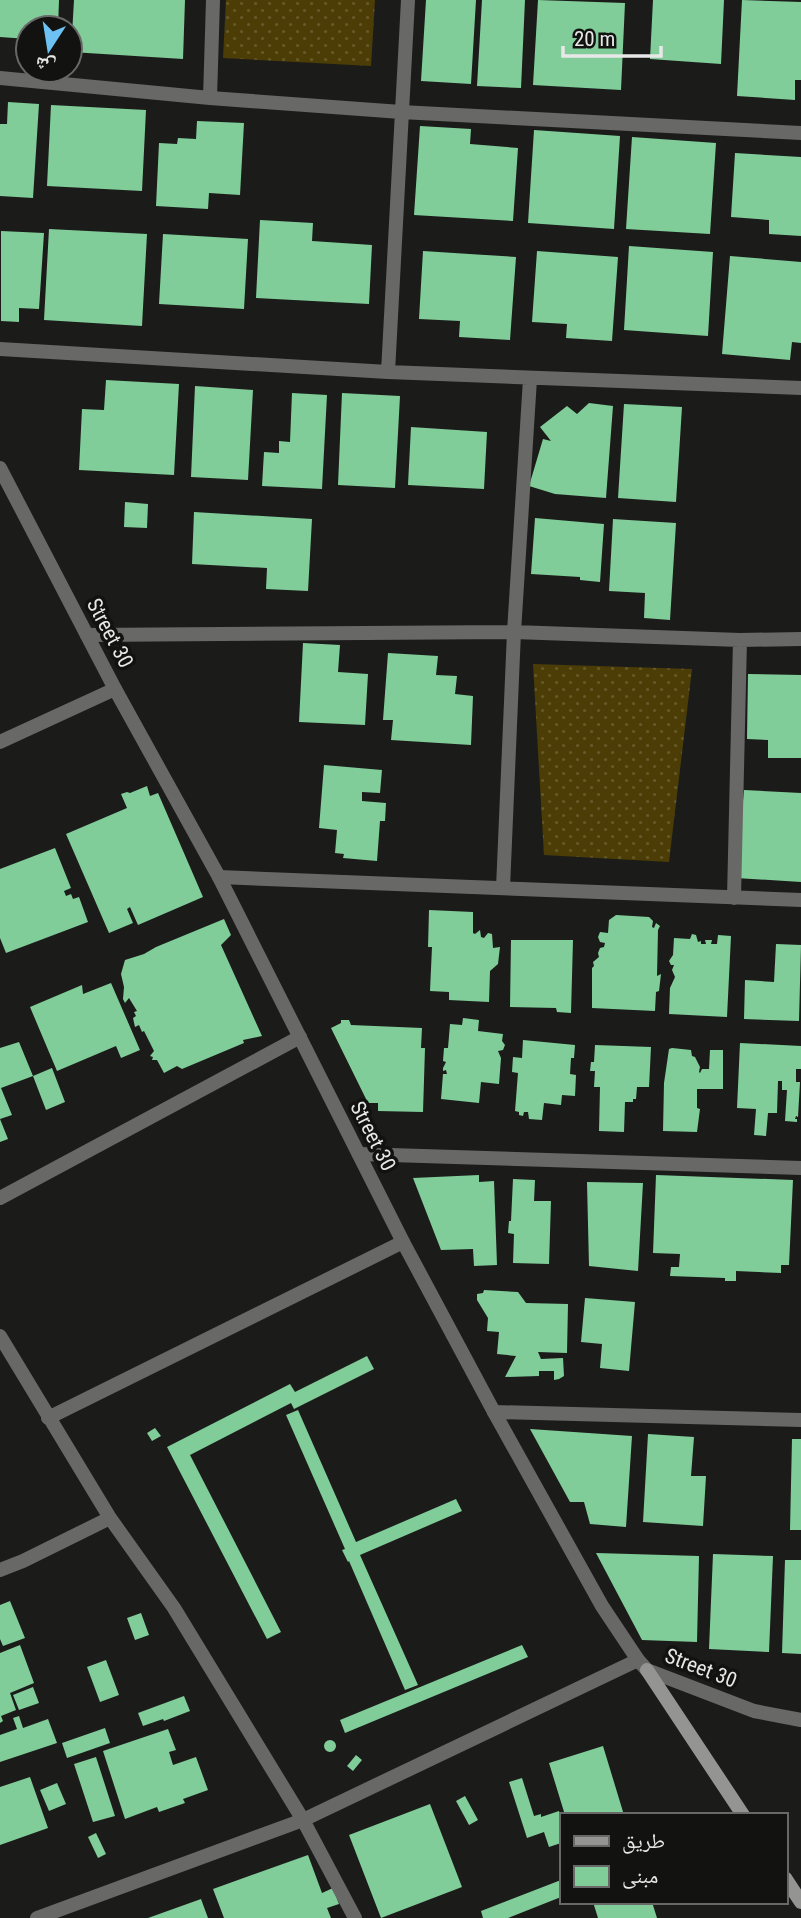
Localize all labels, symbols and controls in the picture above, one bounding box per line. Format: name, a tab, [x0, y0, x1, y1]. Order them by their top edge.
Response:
north arrow	[14, 14, 84, 84]
scale bar	[563, 14, 661, 58]
text: 20 m	[574, 27, 615, 51]
text: ش	[33, 52, 58, 78]
street label: Street 30	[82, 594, 138, 672]
street label: Street 30	[345, 1097, 401, 1175]
street label: Street 30	[662, 1643, 740, 1693]
legend	[560, 1813, 787, 1904]
text: طريق	[622, 1829, 665, 1854]
text: مبنى	[622, 1864, 658, 1889]

